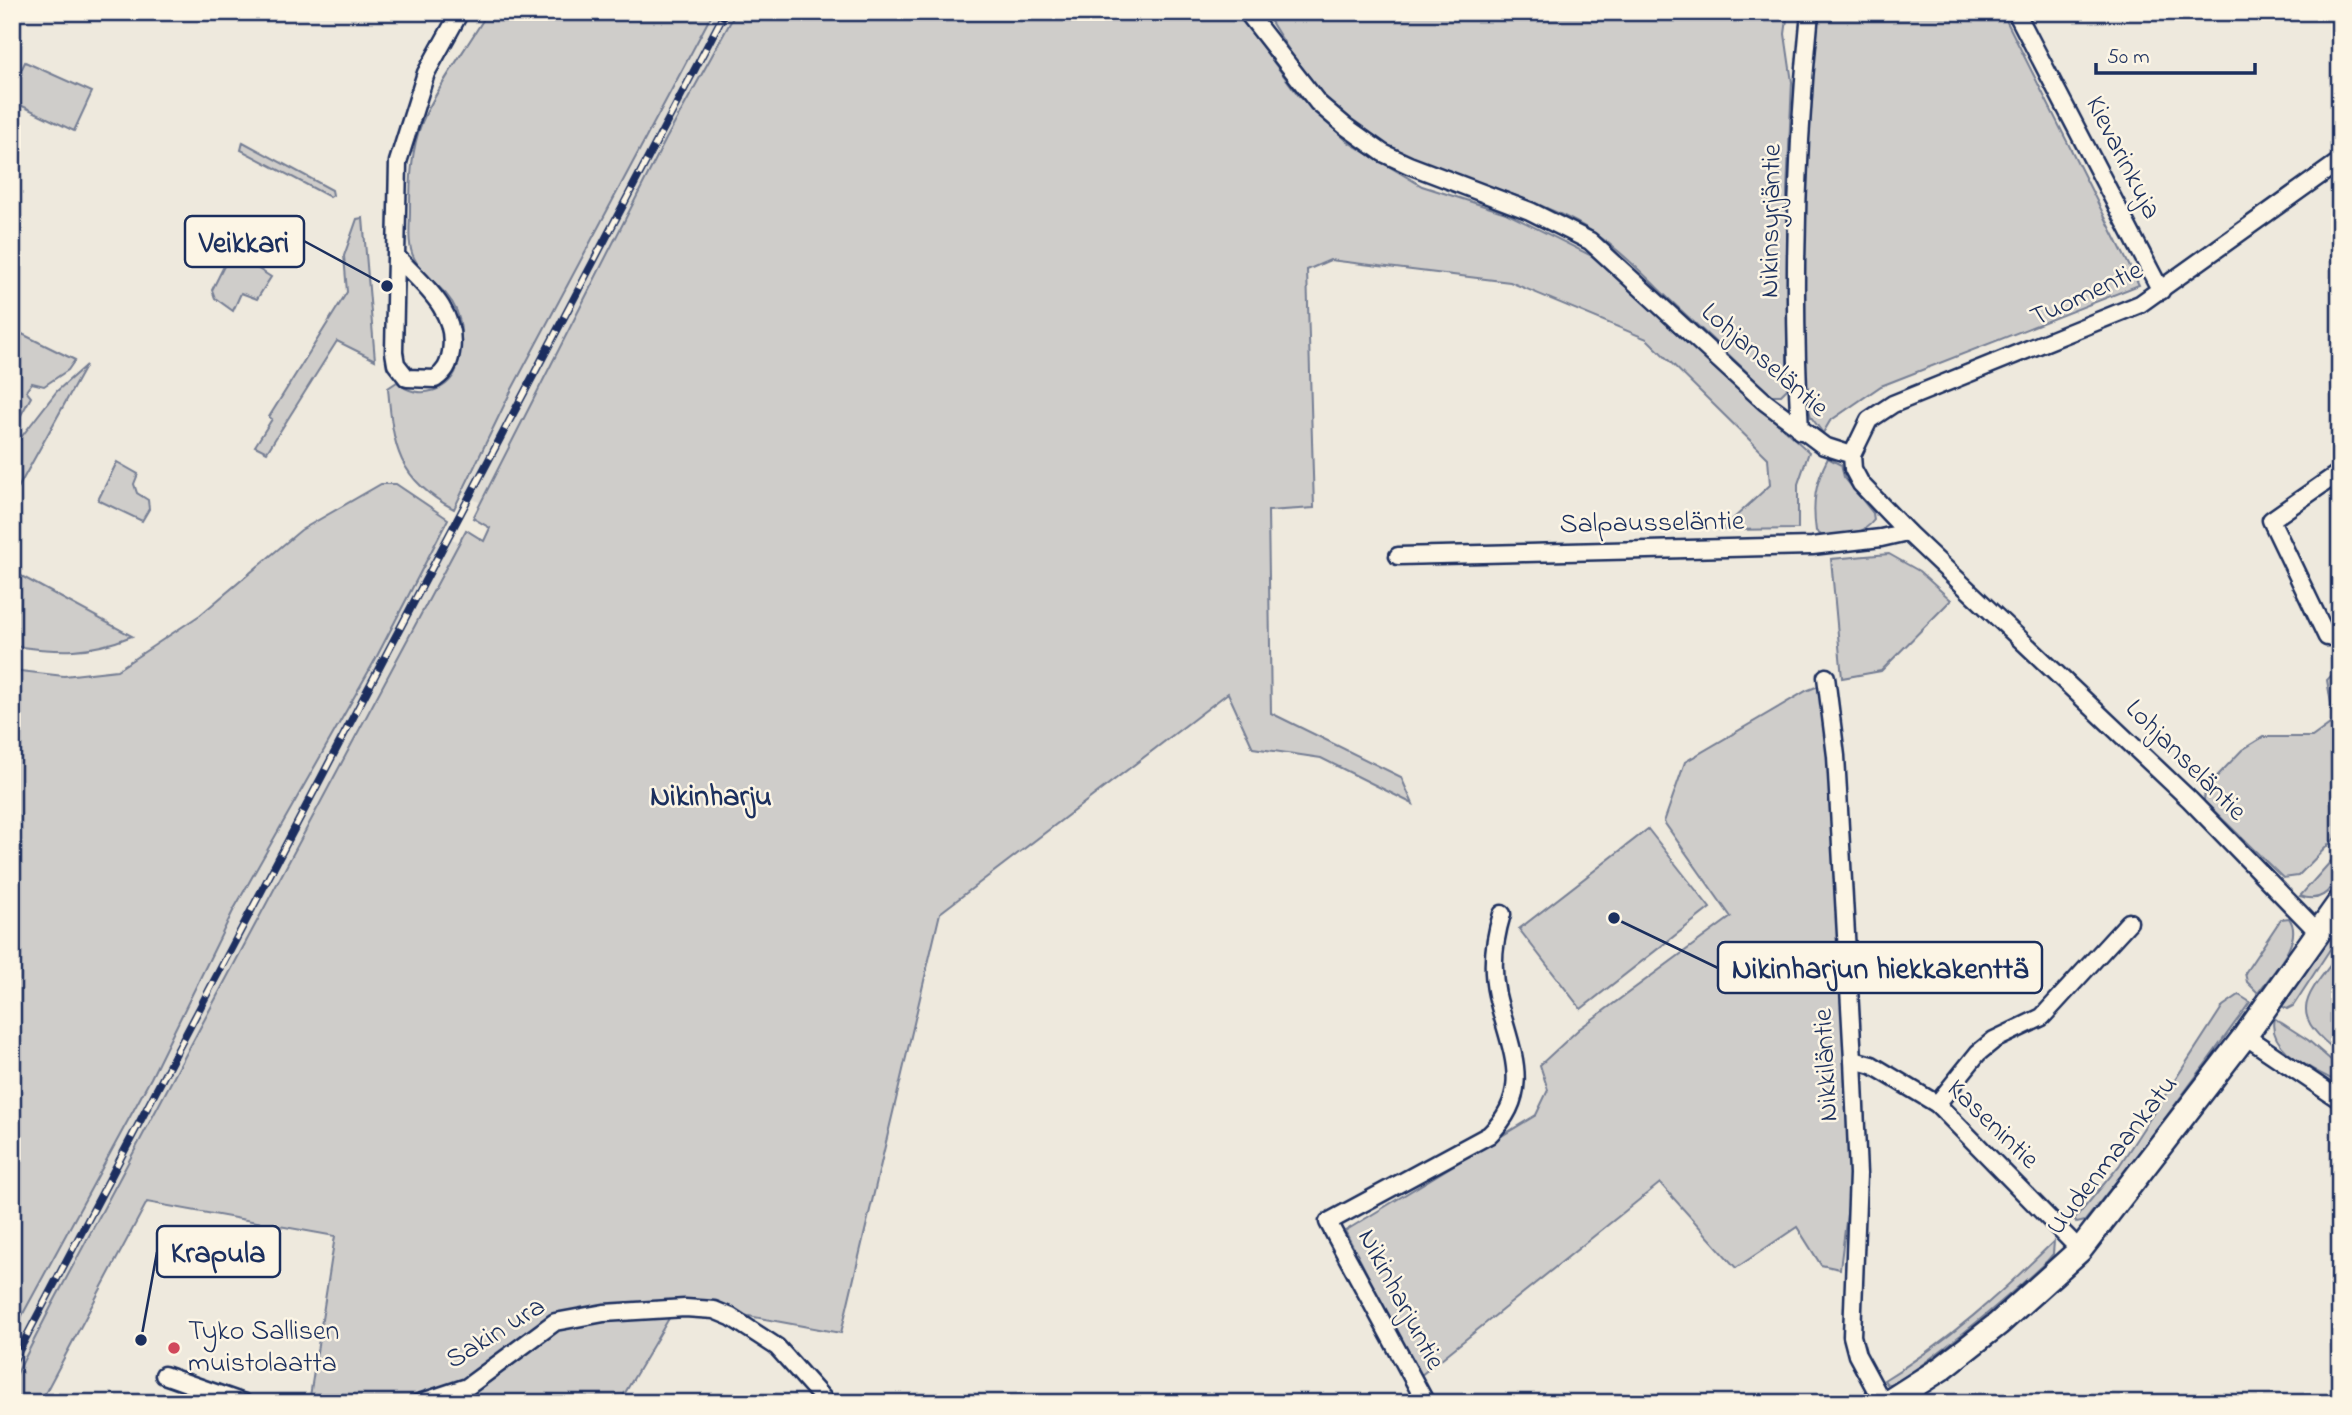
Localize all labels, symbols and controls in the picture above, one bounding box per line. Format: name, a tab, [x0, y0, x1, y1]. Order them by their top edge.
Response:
scale bar	[2096, 32, 2256, 76]
text: 50 m	[2107, 43, 2150, 73]
street label: Kievarinkuja	[2073, 89, 2171, 227]
street label: Nikinsyrjäntie	[1750, 143, 1794, 298]
callout: Veikkari	[185, 216, 304, 267]
text: Veikkari	[198, 223, 289, 267]
street label: Tuomentie	[2024, 251, 2150, 339]
street label: Lohjanseläntie	[1691, 294, 1838, 429]
street label: Salpausseläntie	[1559, 502, 1745, 546]
street label: Lohjanseläntie	[2115, 691, 2256, 832]
district label: Nikinharju	[650, 776, 772, 820]
callout: Nikinharjun hiekkakenttä	[1718, 942, 2042, 993]
text: Nikinharjun hiekkakenttä	[1732, 949, 2029, 993]
street label: Nikkiläntie	[1804, 1007, 1850, 1123]
street label: Uudenmaankatu	[2037, 1067, 2189, 1245]
street label: Kasenintie	[1936, 1070, 2048, 1180]
street label: Nikinharjuntie	[1346, 1222, 1455, 1378]
callout: Krapula	[157, 1226, 280, 1277]
text: Krapula	[171, 1233, 265, 1277]
street label: Sakin ura	[438, 1287, 554, 1381]
place label: Tyko Sallisen muistolaatta	[188, 1312, 339, 1385]
marker: Tyko Sallisen muistolaatta	[166, 1340, 182, 1356]

